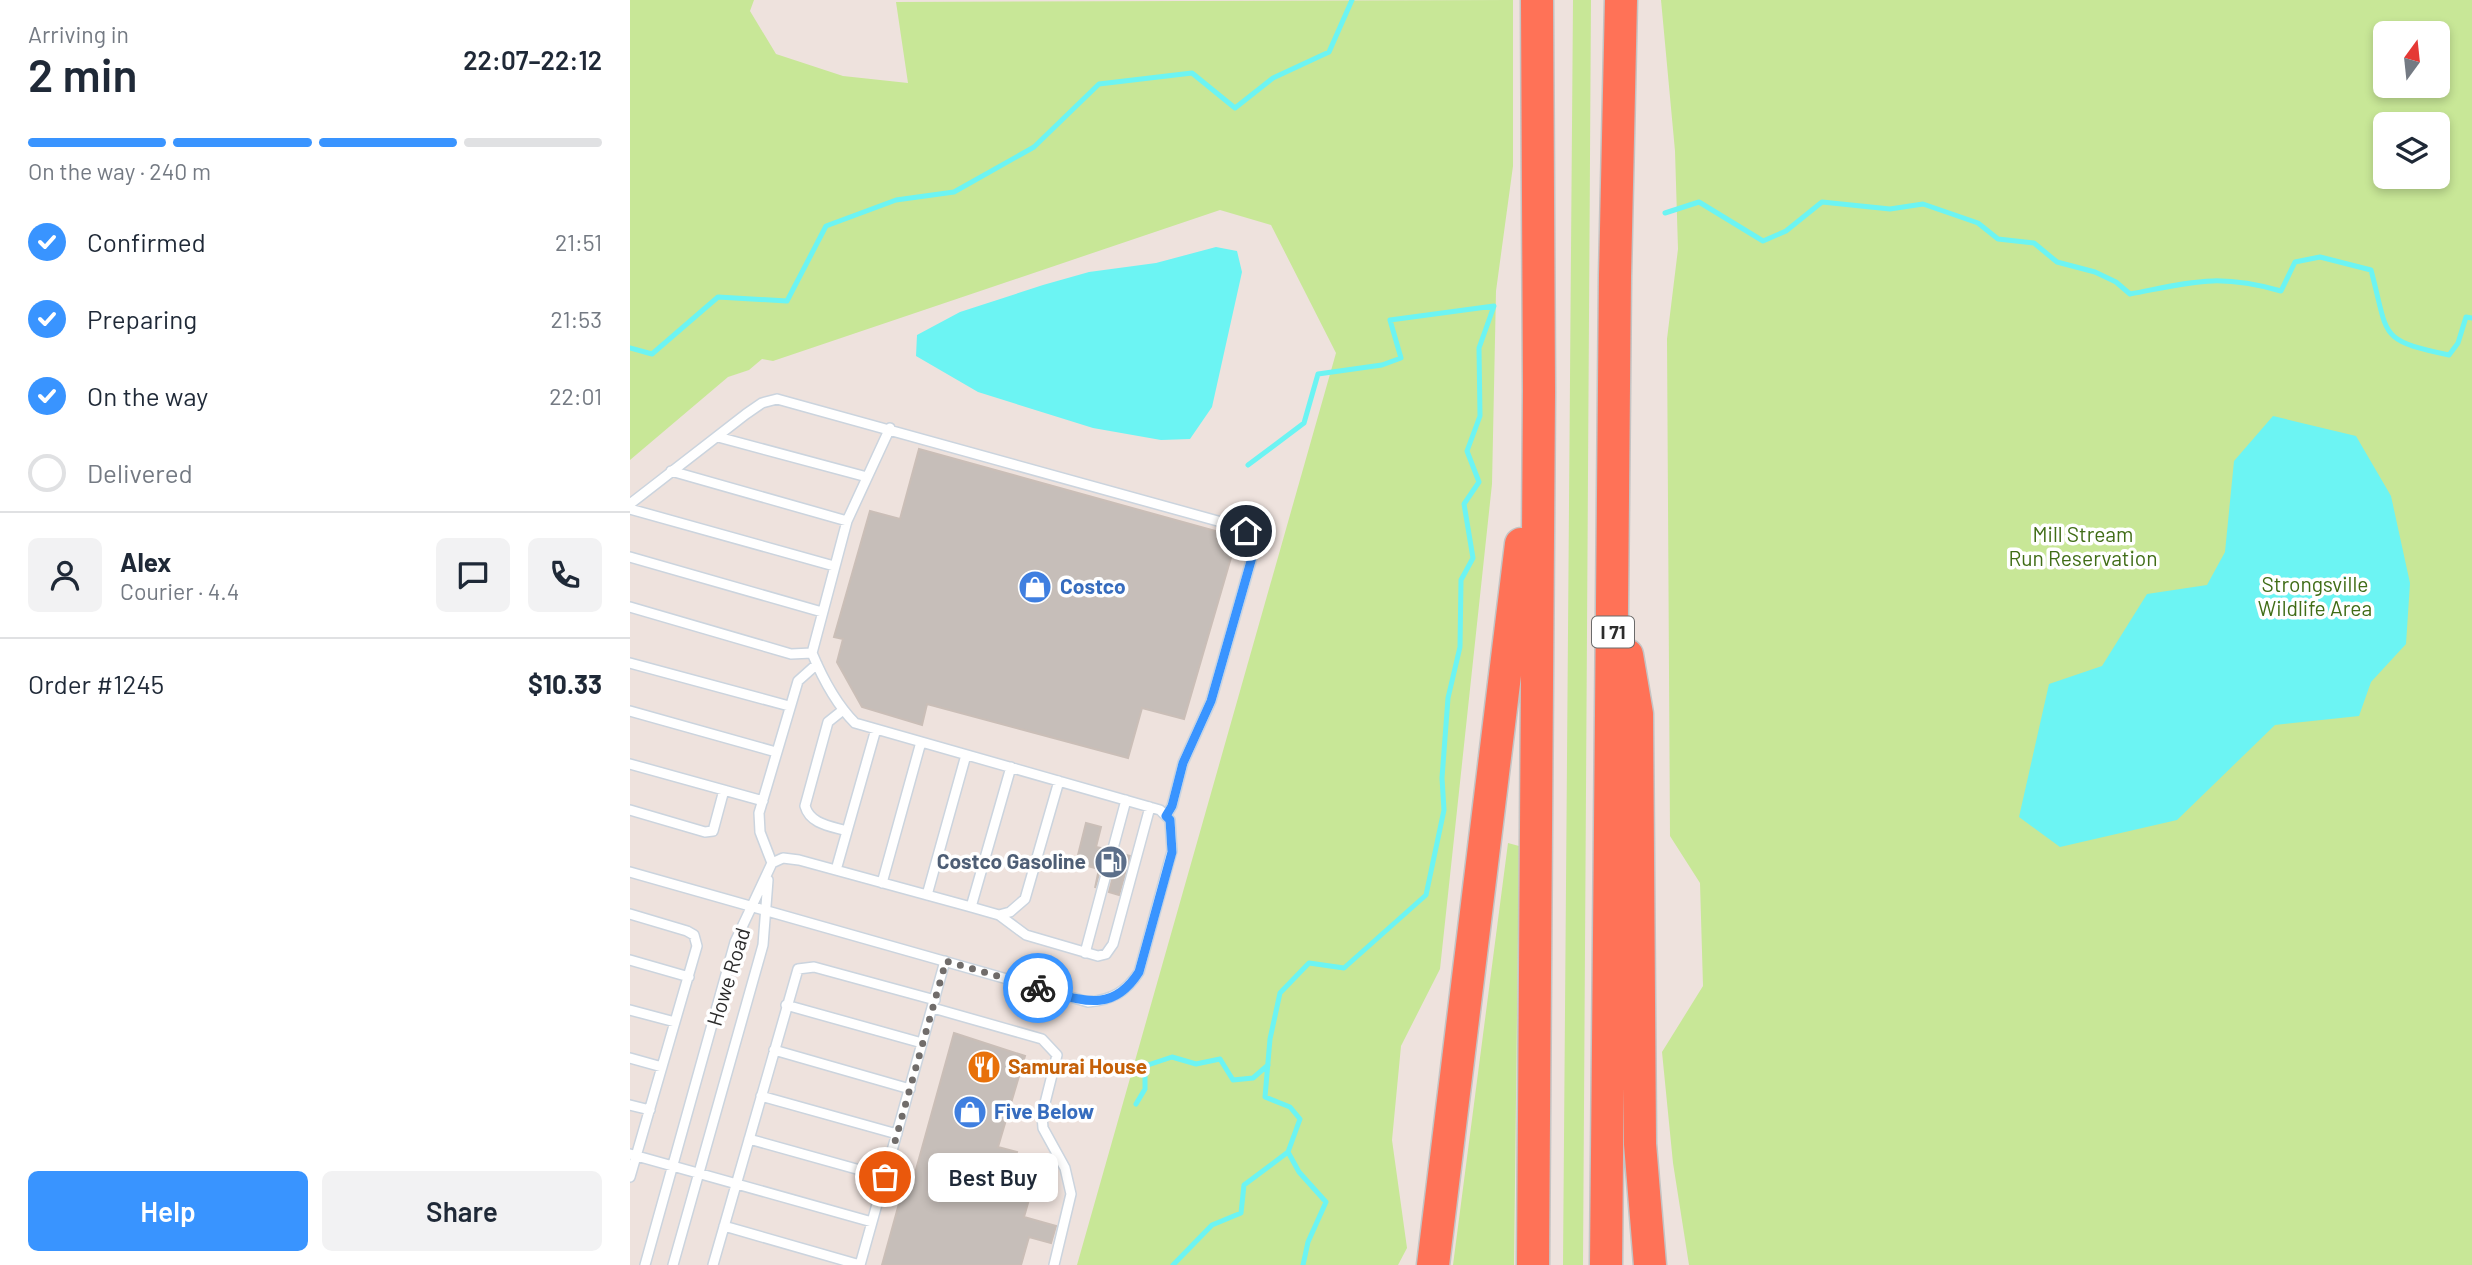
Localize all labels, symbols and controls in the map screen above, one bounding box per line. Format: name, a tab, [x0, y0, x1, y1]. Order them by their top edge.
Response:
text: Arriving in	[28, 20, 129, 48]
north arrow	[2373, 21, 2450, 98]
map controls	[2373, 21, 2450, 189]
text: 22:07–22:12	[463, 44, 602, 75]
text: 2 min	[28, 46, 137, 101]
button: layers	[2373, 112, 2450, 189]
text: On the way · 240 m	[28, 157, 211, 185]
icon: check	[28, 223, 66, 261]
text: Confirmed	[87, 226, 206, 257]
text: 21:51	[555, 228, 602, 256]
icon: check	[28, 300, 66, 338]
text: Preparing	[87, 303, 197, 334]
text: 21:53	[550, 305, 602, 333]
icon: check	[28, 377, 66, 415]
text: On the way	[87, 380, 208, 411]
text: 22:01	[549, 382, 602, 410]
text: Delivered	[87, 457, 193, 488]
pin	[1216, 501, 1276, 561]
icon: home	[1227, 512, 1265, 550]
park label: Mill Stream Run Reservation	[2008, 521, 2158, 570]
button: person	[28, 538, 102, 612]
button: chat	[436, 538, 510, 612]
button: phone	[528, 538, 602, 612]
text: Alex	[120, 546, 171, 577]
shop icon: Costco	[1016, 568, 1054, 606]
park label: Strongsville Wildlife Area	[2258, 571, 2372, 620]
place label: Costco	[1060, 573, 1126, 598]
text: Courier · 4.4	[120, 577, 239, 605]
road number: I 71	[1592, 617, 1634, 648]
text: Order #1245	[28, 668, 164, 699]
text: $10.33	[528, 668, 602, 699]
fuel station icon: Costco Gasoline	[1092, 843, 1130, 881]
place label: Costco Gasoline	[937, 848, 1086, 873]
street label: Howe Road	[701, 924, 754, 1029]
courier	[1003, 953, 1073, 1023]
icon: bike	[1019, 969, 1057, 1007]
restaurant icon: Samurai House	[965, 1048, 1003, 1086]
place label: Samurai House	[1008, 1053, 1147, 1078]
shop icon: Five Below	[951, 1093, 989, 1131]
place label: Five Below	[994, 1098, 1094, 1123]
pin	[855, 1147, 915, 1207]
callout: Best Buy	[927, 1152, 1056, 1202]
icon: bag	[866, 1158, 904, 1196]
text: Best Buy	[949, 1163, 1037, 1191]
button: Help	[28, 1171, 308, 1251]
button: Share	[322, 1171, 602, 1251]

